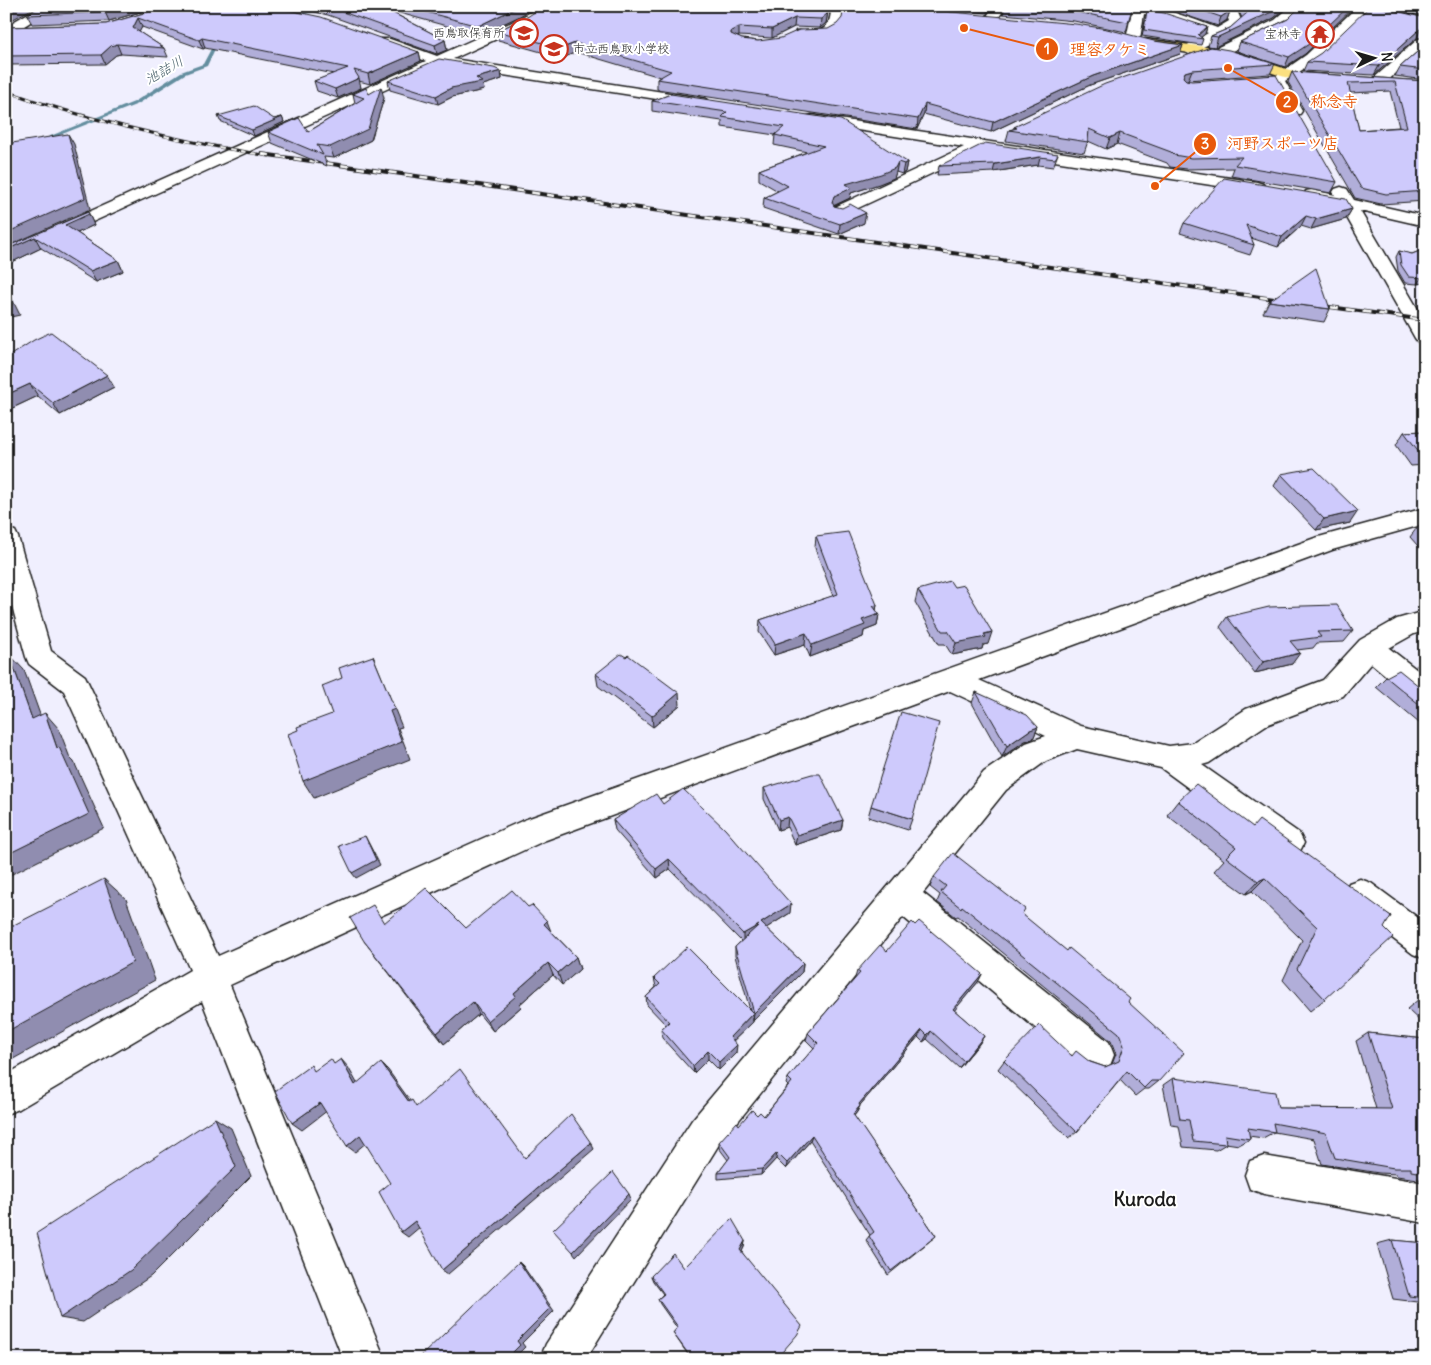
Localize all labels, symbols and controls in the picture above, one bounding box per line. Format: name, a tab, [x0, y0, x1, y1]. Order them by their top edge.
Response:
school or university icon: 西鳥取保育所	[509, 18, 539, 48]
temple icon: 宝林寺	[1305, 19, 1335, 49]
place label: 西鳥取保育所	[433, 25, 505, 40]
place label: 宝林寺	[1265, 26, 1301, 41]
north arrow	[1348, 32, 1398, 82]
school or university icon: 市立西鳥取小学校	[539, 34, 569, 64]
callout: 理容タケミ	[1035, 34, 1160, 65]
text: 1	[1044, 39, 1050, 58]
text: 理容タケミ	[1070, 39, 1150, 59]
place label: 市立西鳥取小学校	[573, 41, 669, 56]
text: N	[1378, 51, 1396, 62]
water label: 池詰川	[141, 52, 187, 88]
callout: 称念寺	[1275, 86, 1368, 117]
text: 称念寺	[1310, 91, 1358, 111]
text: 2	[1283, 92, 1291, 111]
callout: 河野スポーツ店	[1192, 128, 1349, 159]
text: 河野スポーツ店	[1227, 133, 1339, 153]
text: 3	[1201, 134, 1209, 153]
district label: Kuroda	[1114, 1187, 1177, 1211]

